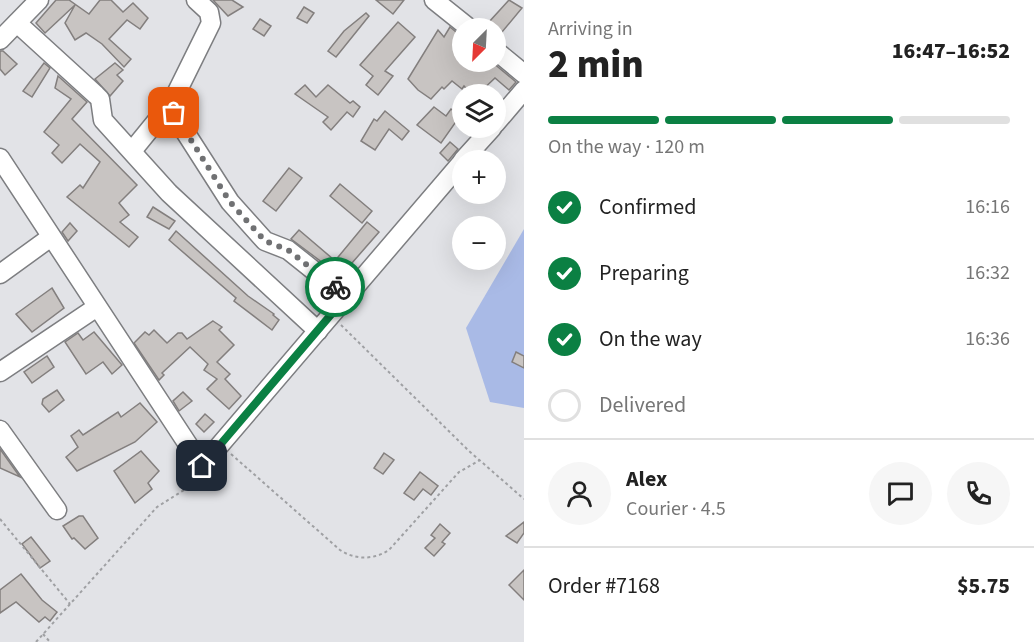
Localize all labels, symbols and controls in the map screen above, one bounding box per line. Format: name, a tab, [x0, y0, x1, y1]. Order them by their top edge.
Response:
text: Arriving in	[548, 15, 633, 43]
north arrow	[452, 18, 506, 72]
map controls	[452, 18, 506, 270]
text: 16:47–16:52	[892, 35, 1010, 67]
text: 2 min	[548, 37, 644, 93]
button: layers	[452, 84, 506, 138]
pin	[148, 87, 199, 138]
icon: bag	[157, 96, 190, 129]
text: On the way · 120 m	[548, 133, 705, 161]
button: +	[452, 150, 506, 204]
icon: check	[548, 191, 581, 224]
text: Confirmed	[599, 191, 696, 223]
text: 16:16	[965, 193, 1010, 221]
button: −	[452, 216, 506, 270]
courier	[305, 257, 365, 317]
icon: check	[548, 257, 581, 290]
text: Preparing	[599, 257, 689, 289]
text: 16:32	[965, 259, 1010, 287]
icon: bike	[319, 271, 352, 304]
icon: check	[548, 323, 581, 356]
text: On the way	[599, 323, 702, 355]
text: 16:36	[965, 325, 1010, 353]
text: Delivered	[599, 389, 686, 421]
pin	[176, 440, 227, 491]
icon: home	[185, 449, 218, 482]
button: person	[548, 462, 611, 525]
button: chat	[869, 462, 932, 525]
button: phone	[947, 462, 1010, 525]
text: Alex	[626, 463, 667, 495]
text: Courier · 4.5	[626, 495, 726, 523]
text: Order #7168	[548, 570, 660, 602]
text: $5.75	[957, 570, 1010, 602]

